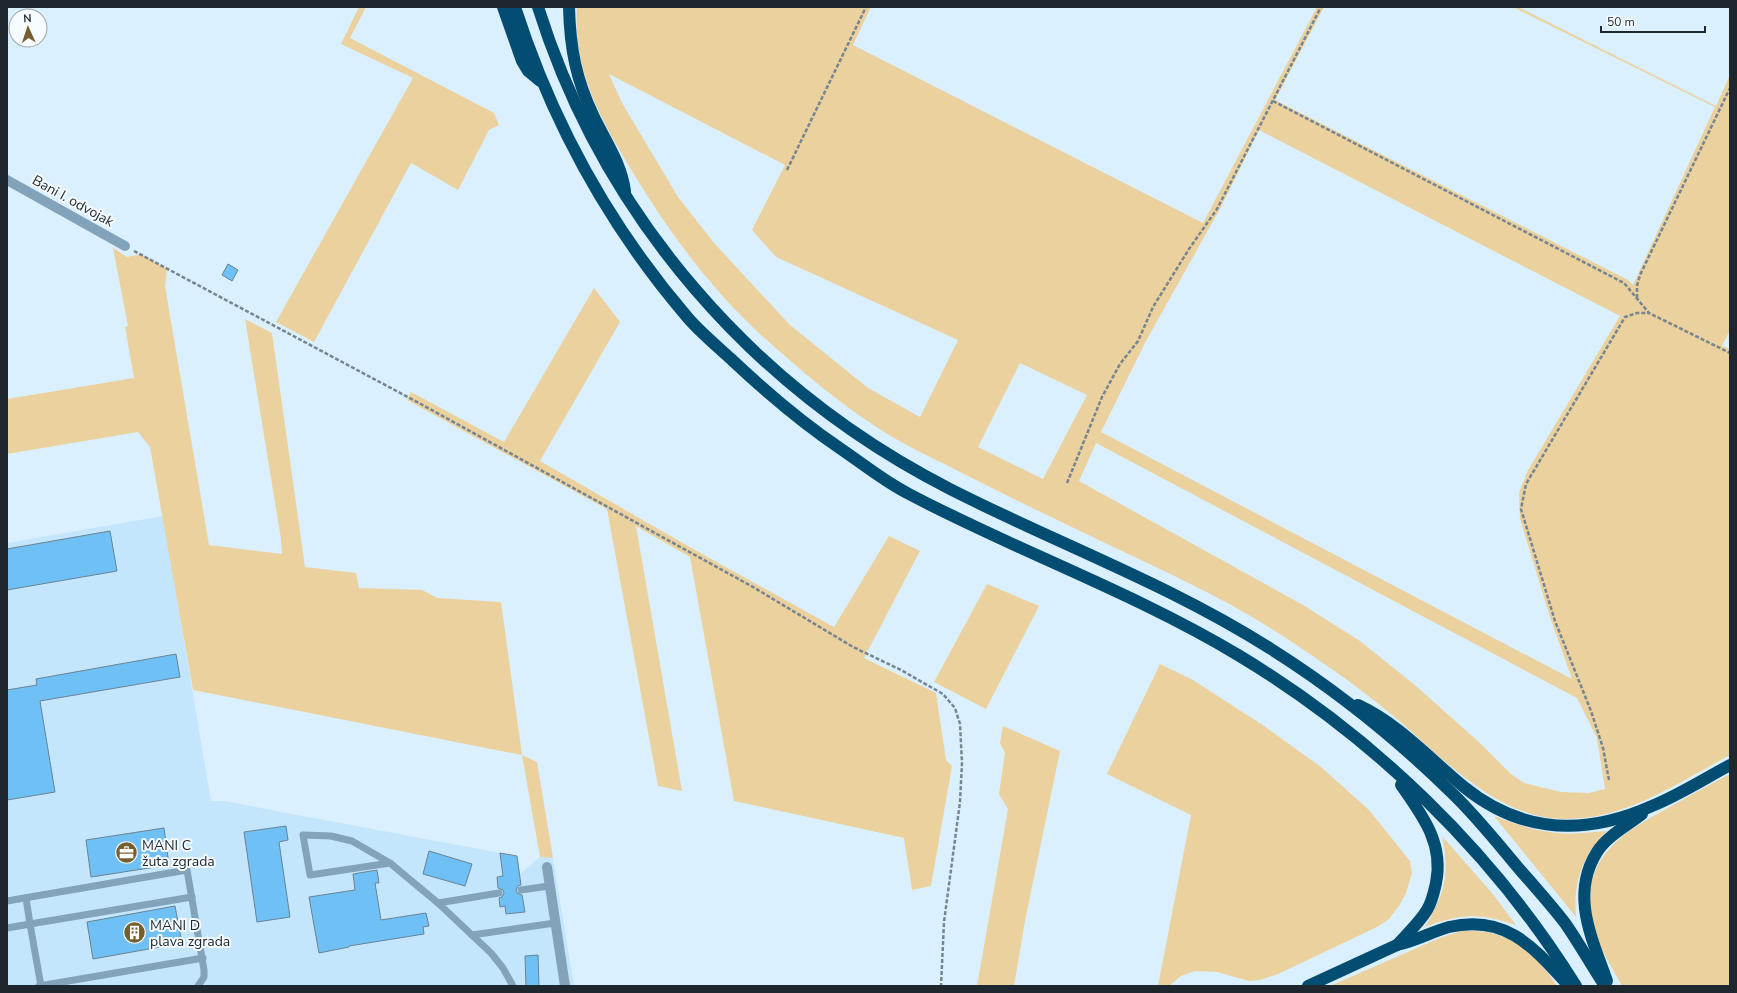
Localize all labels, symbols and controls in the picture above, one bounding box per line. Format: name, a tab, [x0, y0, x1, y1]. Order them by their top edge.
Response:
north arrow	[8, 8, 48, 48]
scale bar	[1601, 8, 1705, 34]
text: N	[23, 11, 32, 26]
text: 50 m	[1607, 14, 1635, 30]
street label: Bani I. odvojak	[29, 171, 118, 232]
place label: MANI C žuta zgrada	[142, 836, 215, 871]
office icon: MANI C žuta zgrada	[114, 840, 140, 866]
place label: MANI D plava zgrada	[150, 916, 230, 951]
building icon: MANI D plava zgrada	[121, 920, 147, 946]

